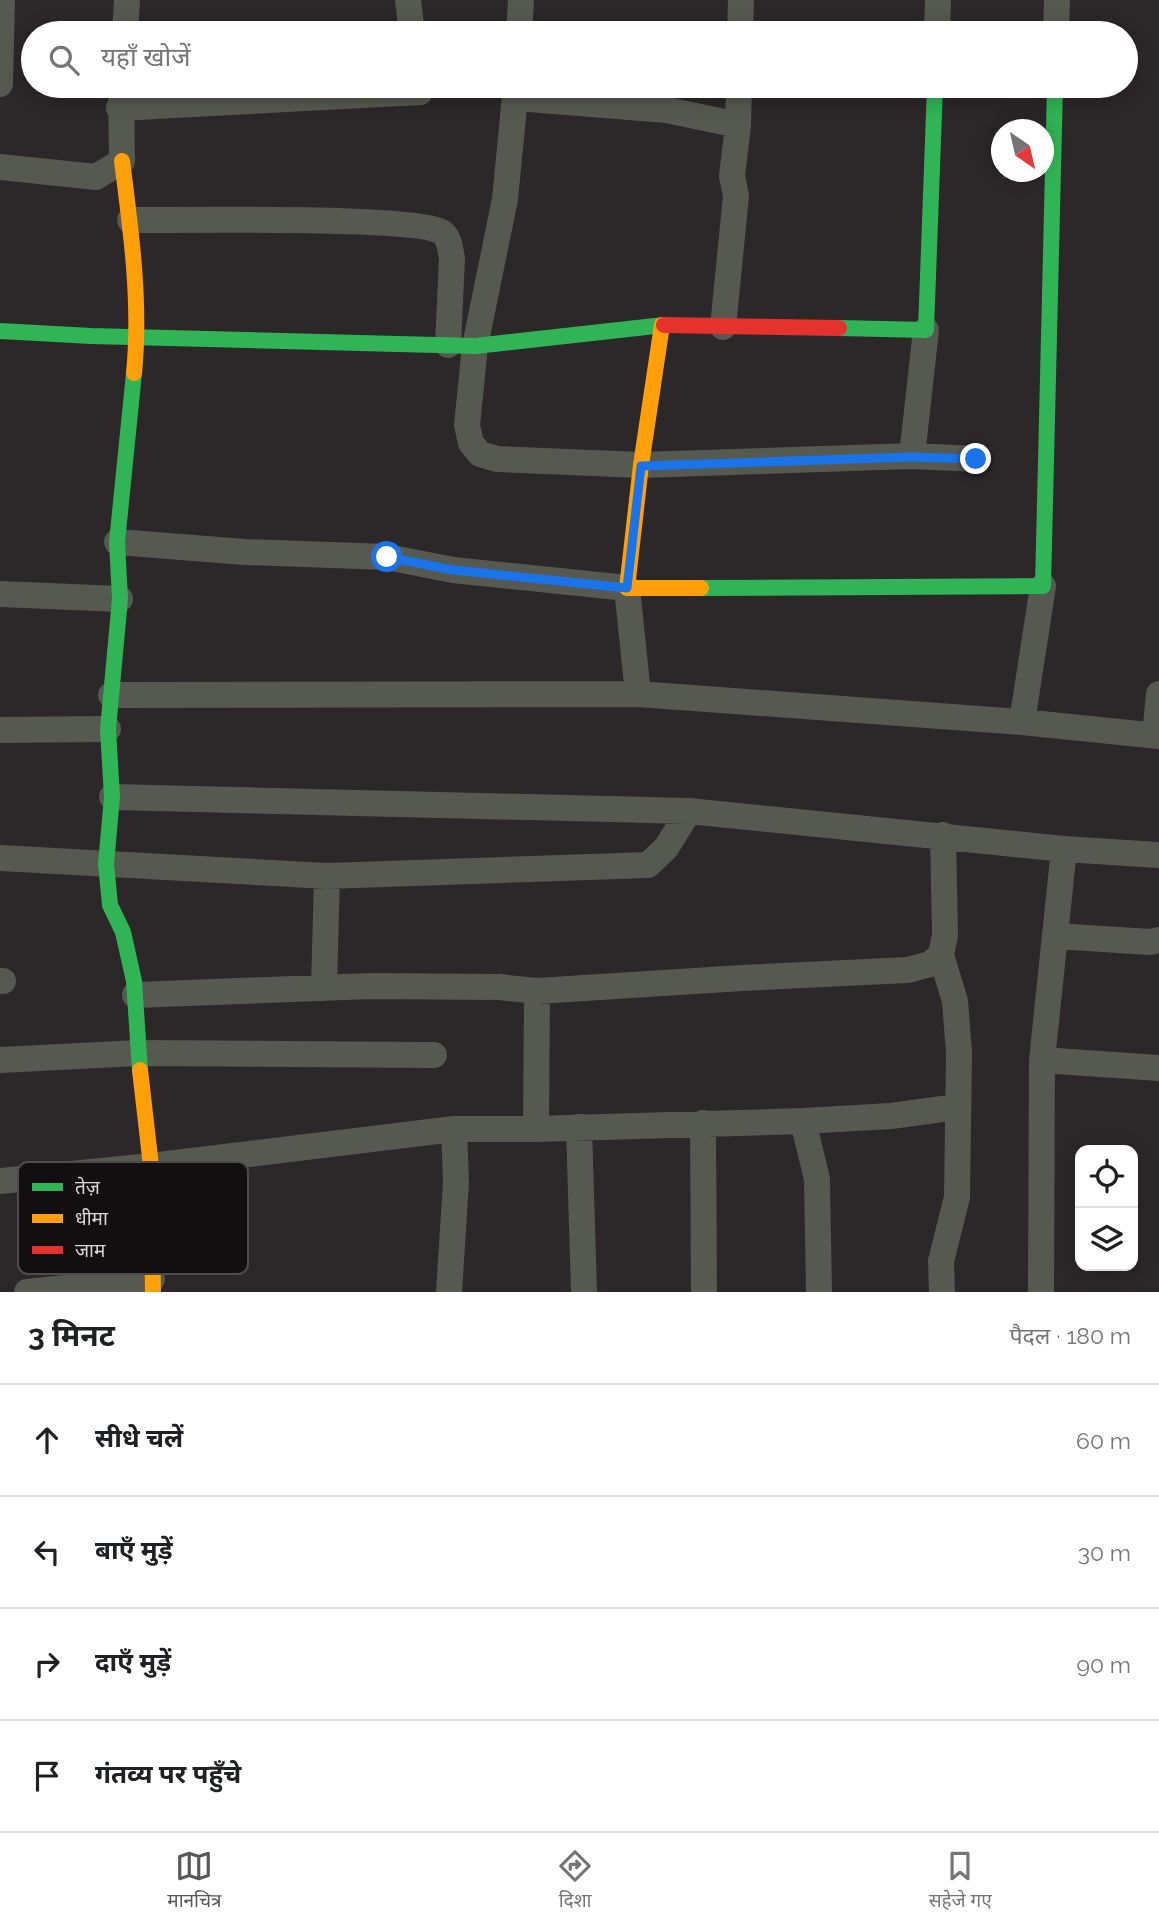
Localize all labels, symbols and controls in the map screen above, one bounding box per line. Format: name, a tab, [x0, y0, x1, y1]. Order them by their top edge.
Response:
search box	[21, 21, 1138, 98]
icon: search	[45, 41, 83, 79]
text: यहाँ खोजें	[101, 42, 191, 72]
north arrow	[991, 119, 1054, 182]
route end	[960, 443, 991, 474]
route start	[371, 541, 402, 572]
map controls	[1075, 1145, 1138, 1271]
button: locate	[1075, 1145, 1138, 1208]
legend	[18, 1162, 248, 1274]
text: तेज़	[75, 1176, 101, 1198]
text: धीमा	[75, 1207, 109, 1229]
button: layers	[1075, 1208, 1138, 1271]
text: जाम	[75, 1239, 106, 1261]
text: 3 मिनट	[28, 1318, 115, 1353]
text: पैदल · 180 m	[1009, 1322, 1131, 1349]
icon: ahead	[28, 1421, 66, 1459]
text: सीधे चलें	[95, 1423, 183, 1453]
text: 60 m	[1076, 1427, 1131, 1454]
icon: left	[28, 1533, 66, 1571]
text: बाएँ मुड़ें	[95, 1535, 173, 1565]
text: 30 m	[1078, 1539, 1131, 1566]
icon: right	[28, 1645, 66, 1683]
text: दाएँ मुड़ें	[95, 1647, 171, 1677]
text: 90 m	[1076, 1651, 1131, 1678]
icon: arrive	[28, 1757, 66, 1795]
text: गंतव्य पर पहुँचे	[95, 1759, 241, 1789]
tab: मानचित्र	[167, 1847, 222, 1915]
tab: दिशा	[556, 1847, 594, 1915]
tab: सहेजे गए	[929, 1847, 992, 1915]

